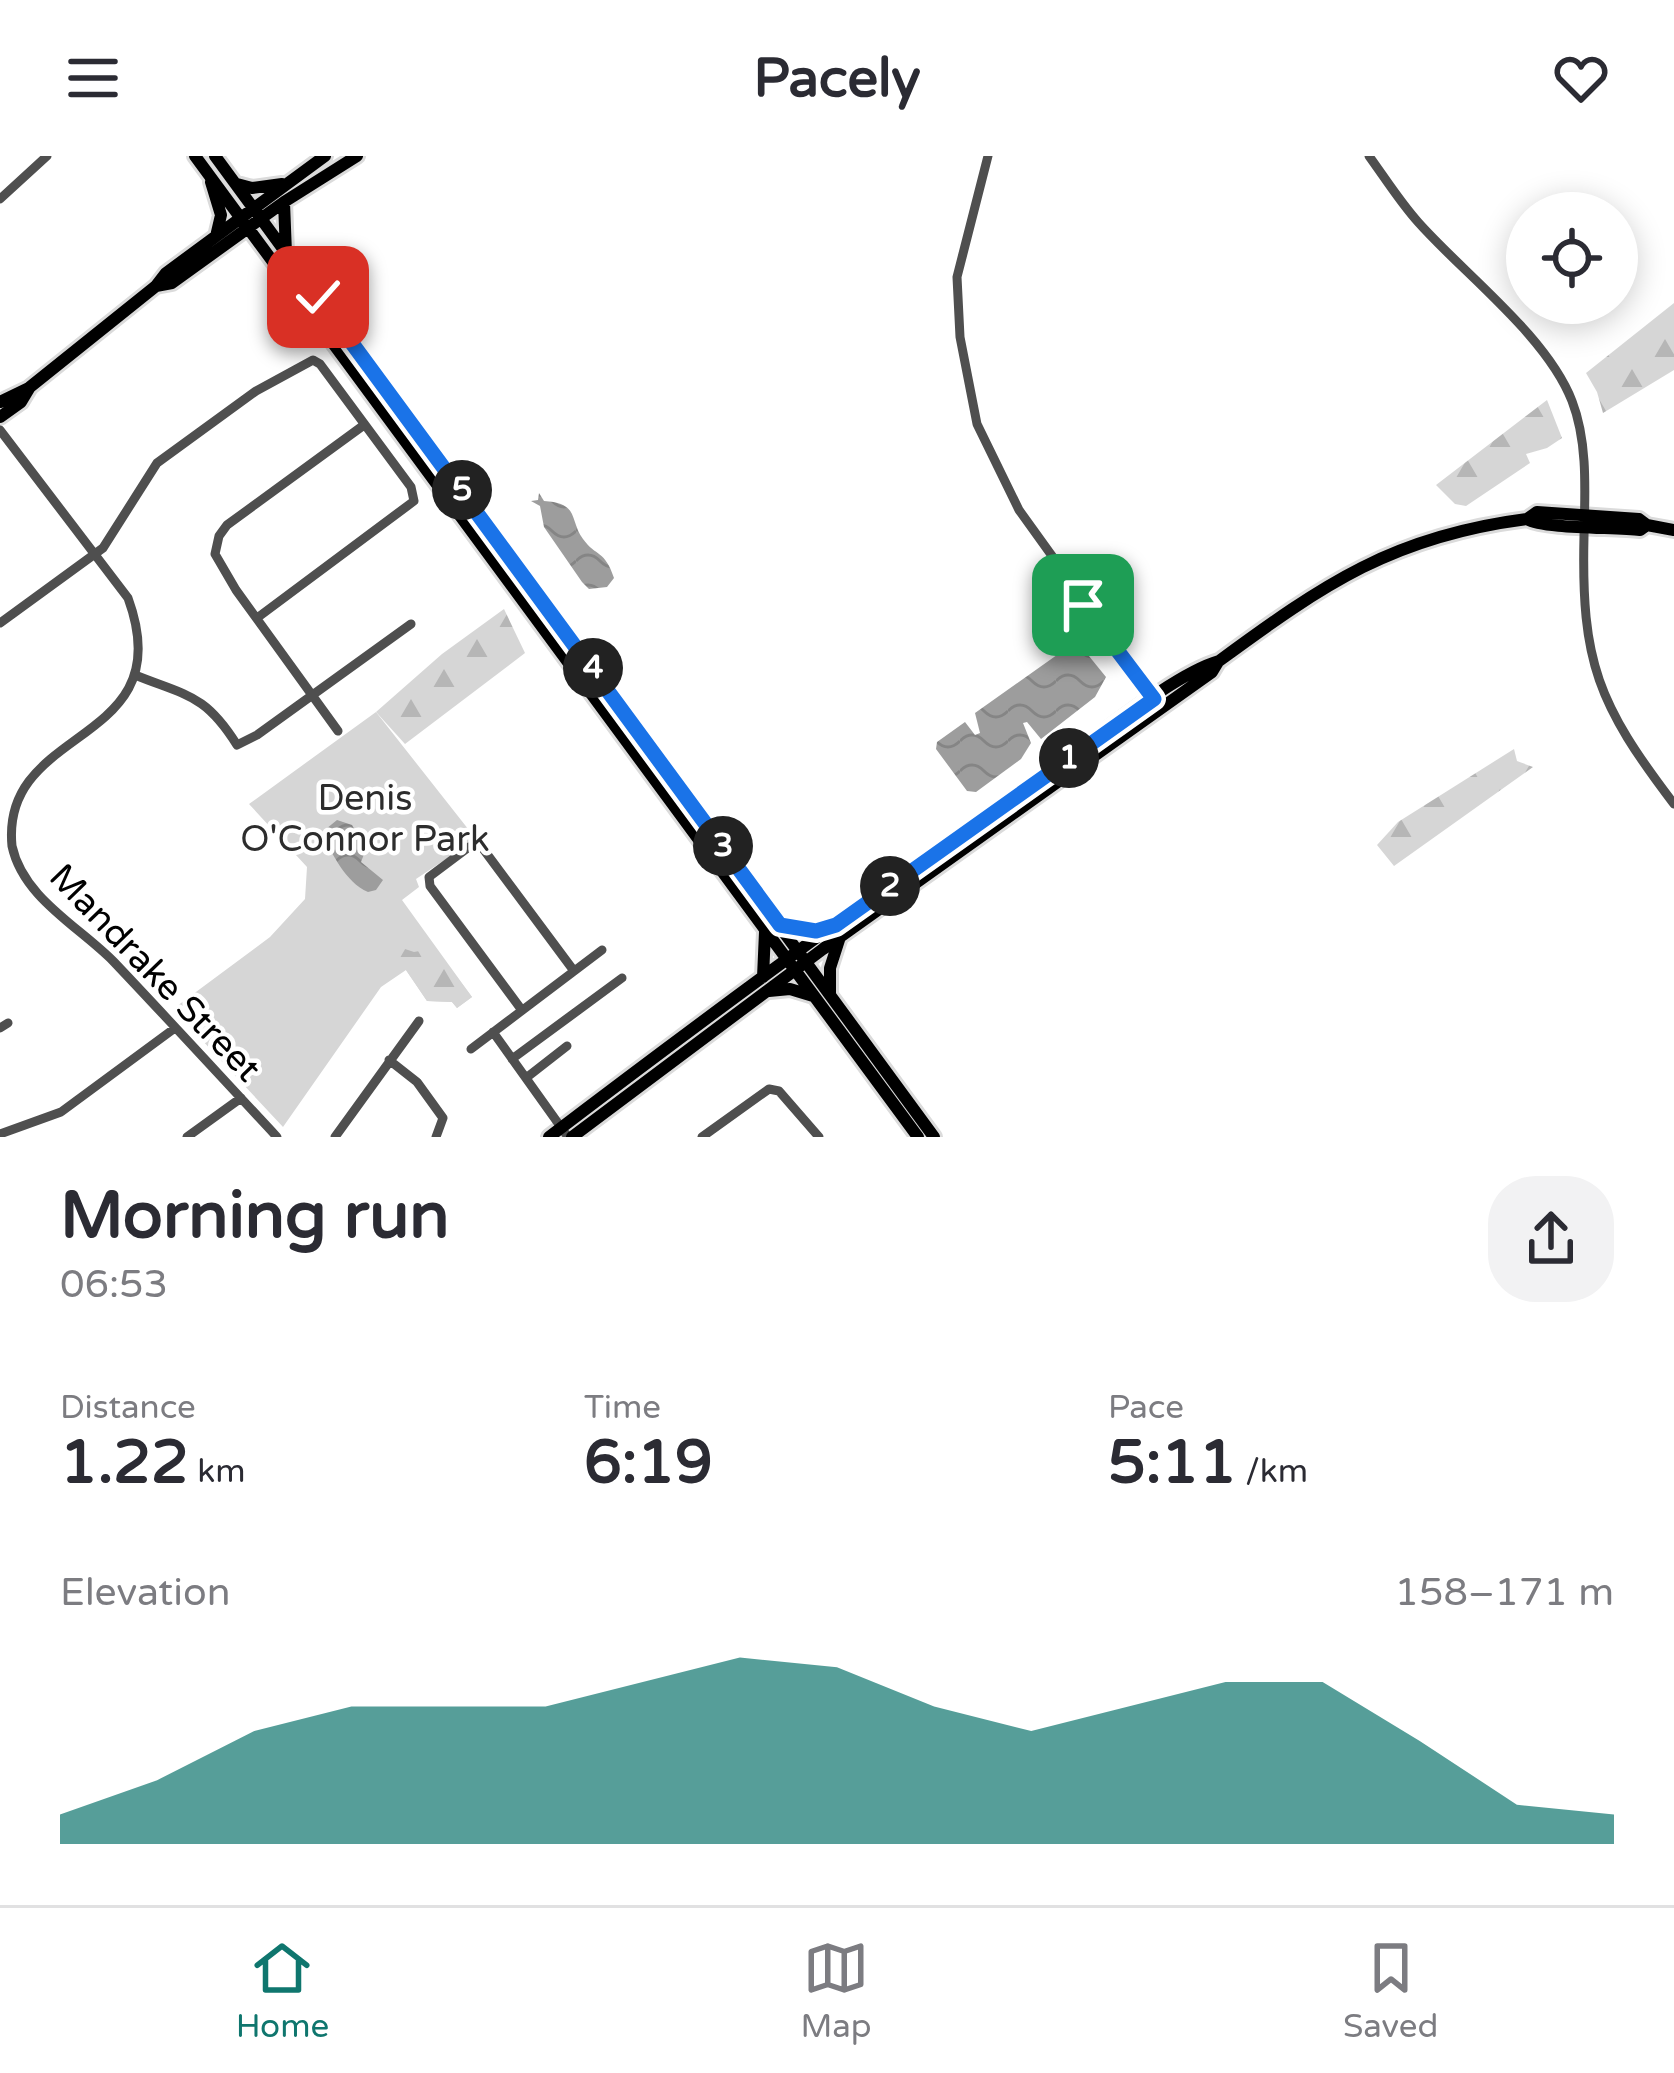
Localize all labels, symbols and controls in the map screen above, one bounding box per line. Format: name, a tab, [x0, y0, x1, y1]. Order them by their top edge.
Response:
icon: menu	[60, 45, 126, 111]
icon: heart	[1548, 45, 1614, 111]
text: Pacely	[754, 46, 920, 111]
map controls	[1506, 192, 1638, 324]
button: locate	[1506, 192, 1638, 324]
pin	[267, 246, 369, 348]
icon: check	[285, 264, 351, 330]
pin: 5	[432, 460, 492, 520]
text: 5	[452, 470, 472, 509]
pin	[1032, 554, 1134, 656]
icon: arrive	[1050, 572, 1116, 638]
pin: 4	[563, 638, 623, 698]
text: 4	[583, 648, 603, 687]
pin: 1	[1039, 728, 1099, 788]
text: 1	[1059, 738, 1079, 777]
park label: Denis O'Connor Park	[240, 777, 490, 861]
pin: 3	[693, 816, 753, 876]
text: 3	[713, 826, 733, 865]
street label: Mandrake Street	[40, 855, 270, 1091]
pin: 2	[860, 856, 920, 916]
text: 2	[880, 866, 900, 905]
text: Morning run	[60, 1176, 450, 1256]
button: share	[1488, 1176, 1614, 1302]
text: 06:53	[60, 1261, 168, 1308]
text: Distance	[60, 1388, 196, 1427]
text: Time	[584, 1388, 661, 1427]
text: Pace	[1108, 1388, 1184, 1427]
text: 1.22	[60, 1427, 189, 1499]
text: 6:19	[584, 1427, 713, 1499]
text: 5:11	[1108, 1427, 1237, 1499]
text: km	[189, 1452, 246, 1491]
text: /km	[1237, 1452, 1308, 1491]
text: Elevation	[60, 1569, 230, 1616]
text: 158–171 m	[1394, 1569, 1614, 1616]
tab: Home	[236, 1935, 329, 2046]
tab: Map	[800, 1935, 872, 2046]
tab: Saved	[1343, 1935, 1438, 2046]

